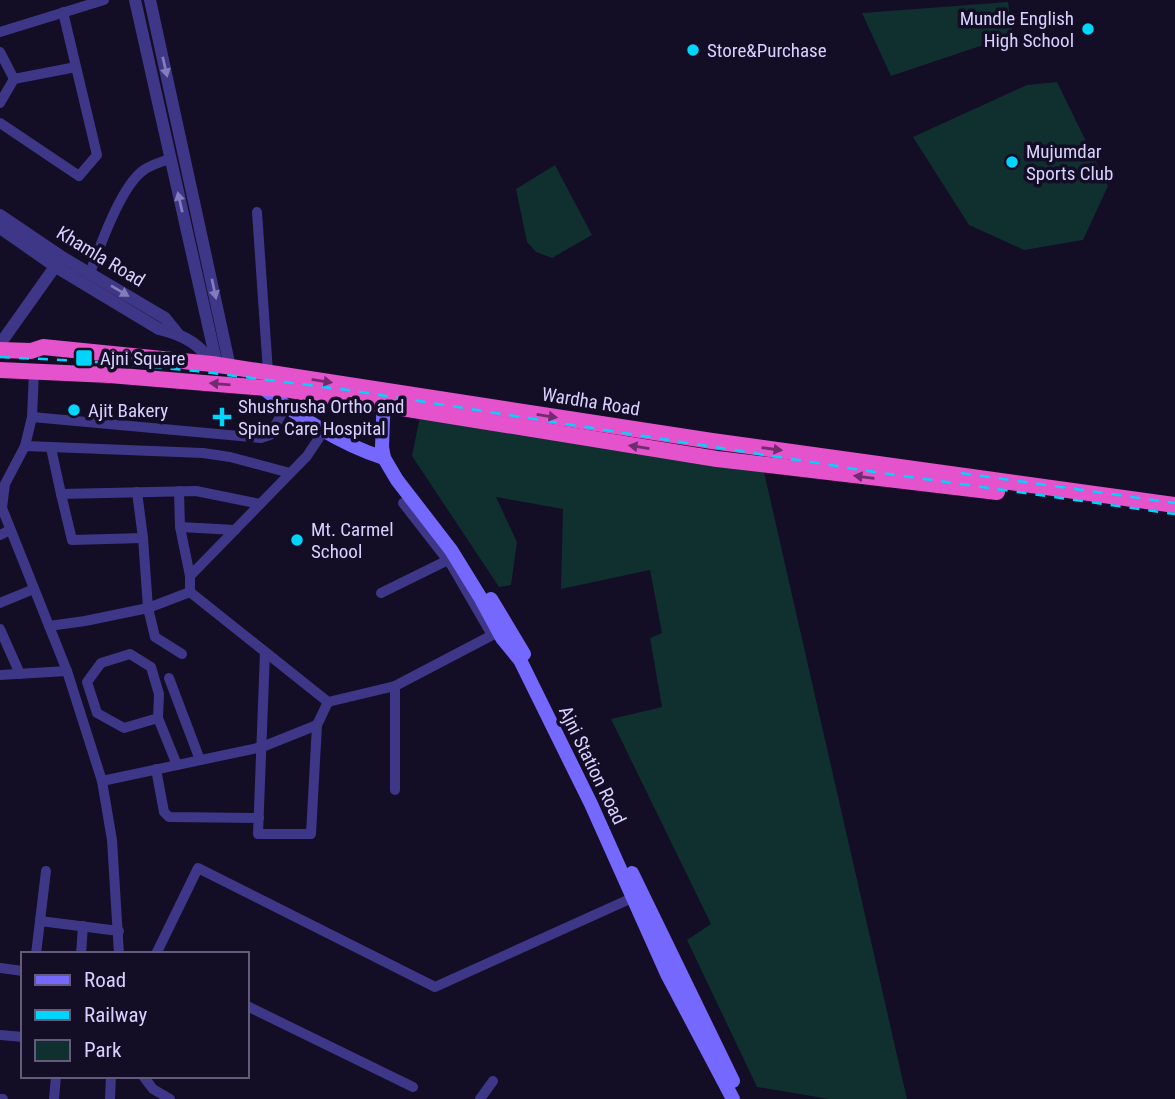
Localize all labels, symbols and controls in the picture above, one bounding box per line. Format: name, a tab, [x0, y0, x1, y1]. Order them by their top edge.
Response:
place label: Mundle English High School	[960, 7, 1074, 52]
marker: Mundle English High School	[1080, 21, 1096, 37]
place label: Store&Purchase	[707, 39, 827, 62]
marker: Store&Purchase	[685, 42, 701, 58]
one-way arrow	[160, 56, 171, 78]
place label: Mujumdar Sports Club	[1026, 140, 1113, 185]
marker: Mujumdar Sports Club	[1004, 154, 1020, 170]
one-way arrow	[174, 191, 185, 213]
street label: Khamla Road	[52, 221, 149, 292]
one-way arrow	[209, 278, 220, 300]
one-way arrow	[110, 285, 129, 297]
place label: Ajni Square	[100, 347, 185, 370]
marker: Ajni Square	[74, 348, 94, 368]
one-way arrow	[311, 376, 333, 387]
one-way arrow	[209, 378, 231, 389]
street label: Wardha Road	[540, 382, 642, 421]
place label: Shushrusha Ortho and Spine Care Hospital	[238, 395, 404, 440]
place label: Ajit Bakery	[88, 399, 168, 422]
marker: Ajit Bakery	[66, 402, 82, 418]
marker: Shushrusha Ortho and Spine Care Hospital	[212, 407, 232, 427]
one-way arrow	[536, 411, 558, 422]
one-way arrow	[627, 441, 649, 452]
one-way arrow	[761, 444, 783, 455]
one-way arrow	[853, 471, 875, 482]
place label: Mt. Carmel School	[311, 518, 394, 563]
marker: Mt. Carmel School	[289, 532, 305, 548]
street label: Ajni Station Road	[554, 702, 631, 828]
legend	[21, 952, 248, 1078]
text: Road	[84, 968, 126, 992]
text: Railway	[84, 1003, 147, 1027]
text: Park	[84, 1038, 122, 1062]

